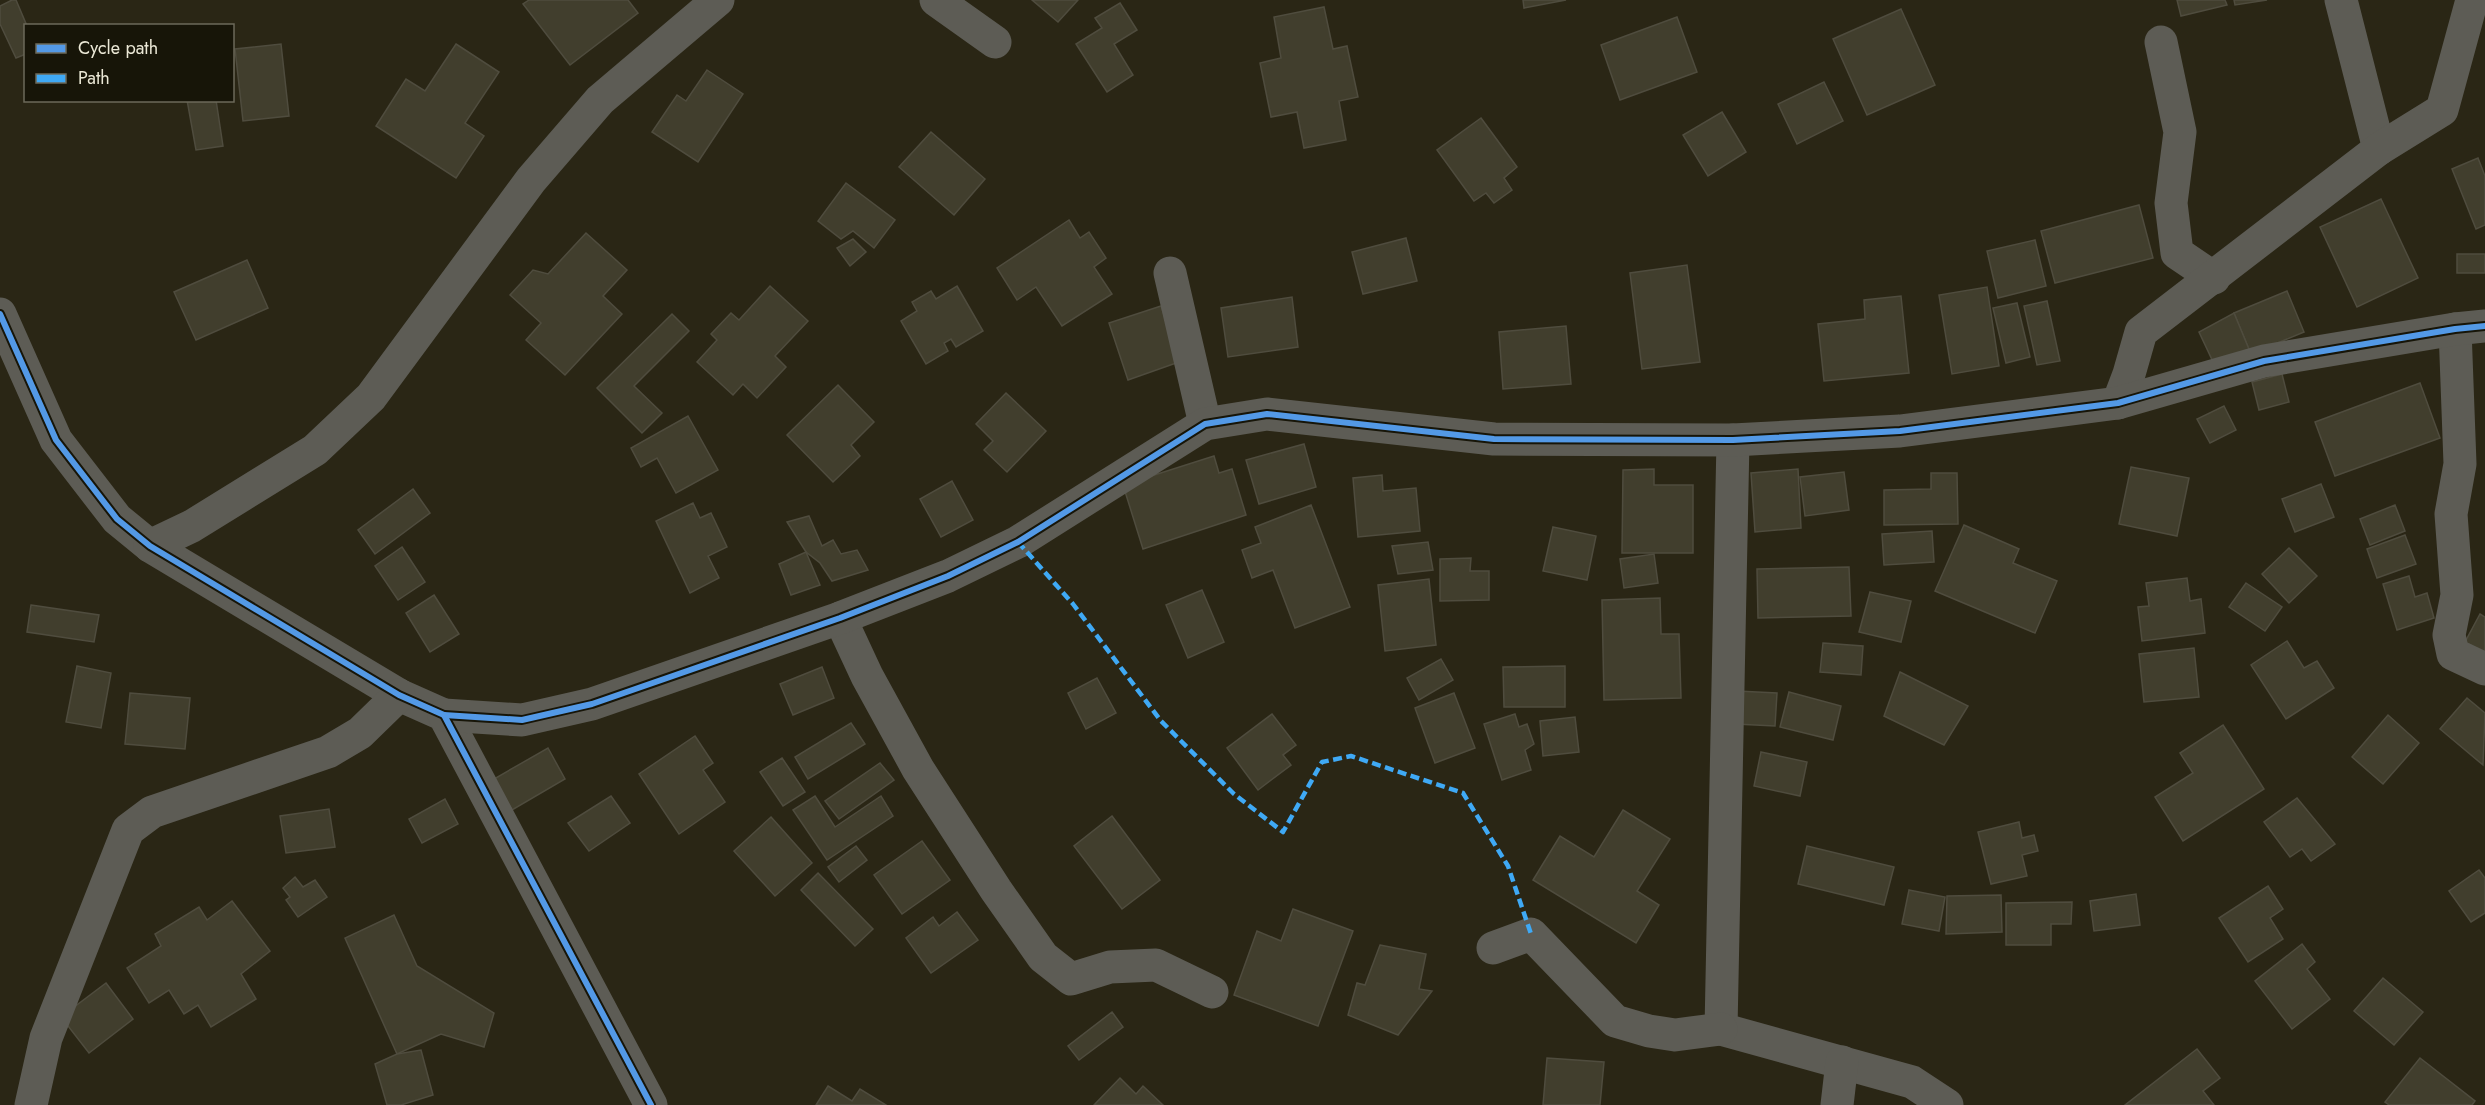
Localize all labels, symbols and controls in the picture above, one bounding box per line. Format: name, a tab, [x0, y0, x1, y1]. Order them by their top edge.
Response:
legend	[24, 24, 234, 102]
text: Cycle path	[78, 35, 158, 61]
text: Path	[78, 65, 110, 91]

